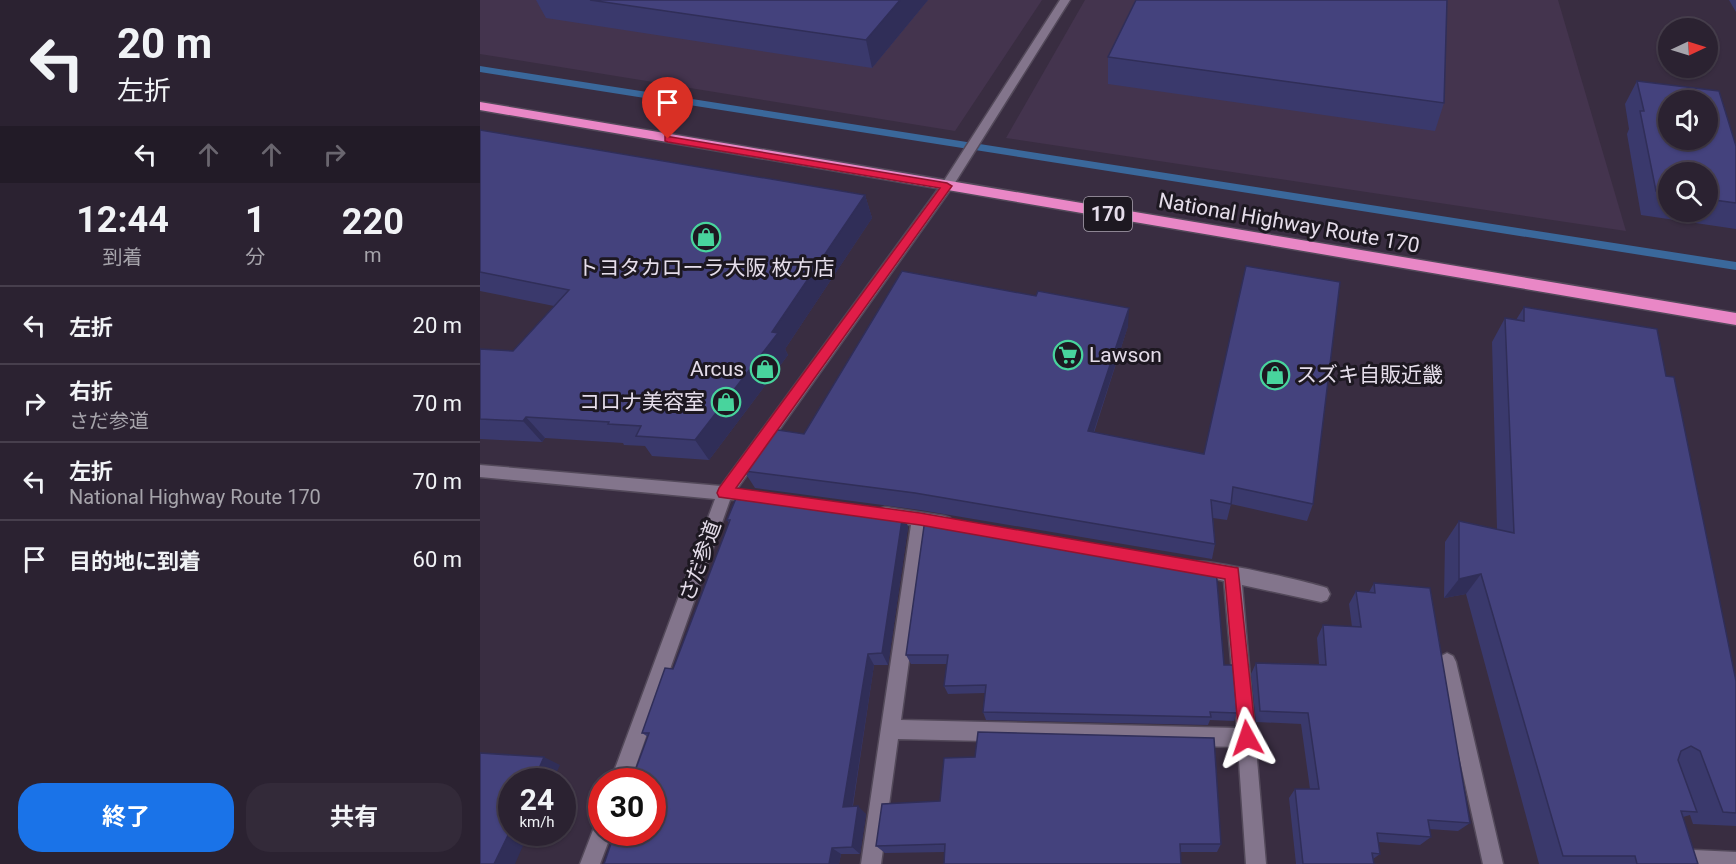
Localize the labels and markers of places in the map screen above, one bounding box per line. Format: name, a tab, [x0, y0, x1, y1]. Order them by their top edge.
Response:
pin	[642, 77, 693, 139]
shop icon: トヨタカローラ大阪 枚方店	[690, 221, 722, 253]
place label: トヨタカローラ大阪 枚方店	[577, 256, 835, 280]
supermarket icon: Lawson	[1052, 339, 1084, 371]
place label: Lawson	[1089, 343, 1162, 367]
shop icon: Arcus	[749, 353, 781, 385]
place label: Arcus	[690, 357, 744, 381]
shop icon: スズキ自販近畿	[1259, 359, 1291, 391]
place label: スズキ自販近畿	[1296, 363, 1443, 387]
shop icon: コロナ美容室	[710, 386, 742, 418]
place label: コロナ美容室	[579, 390, 705, 414]

